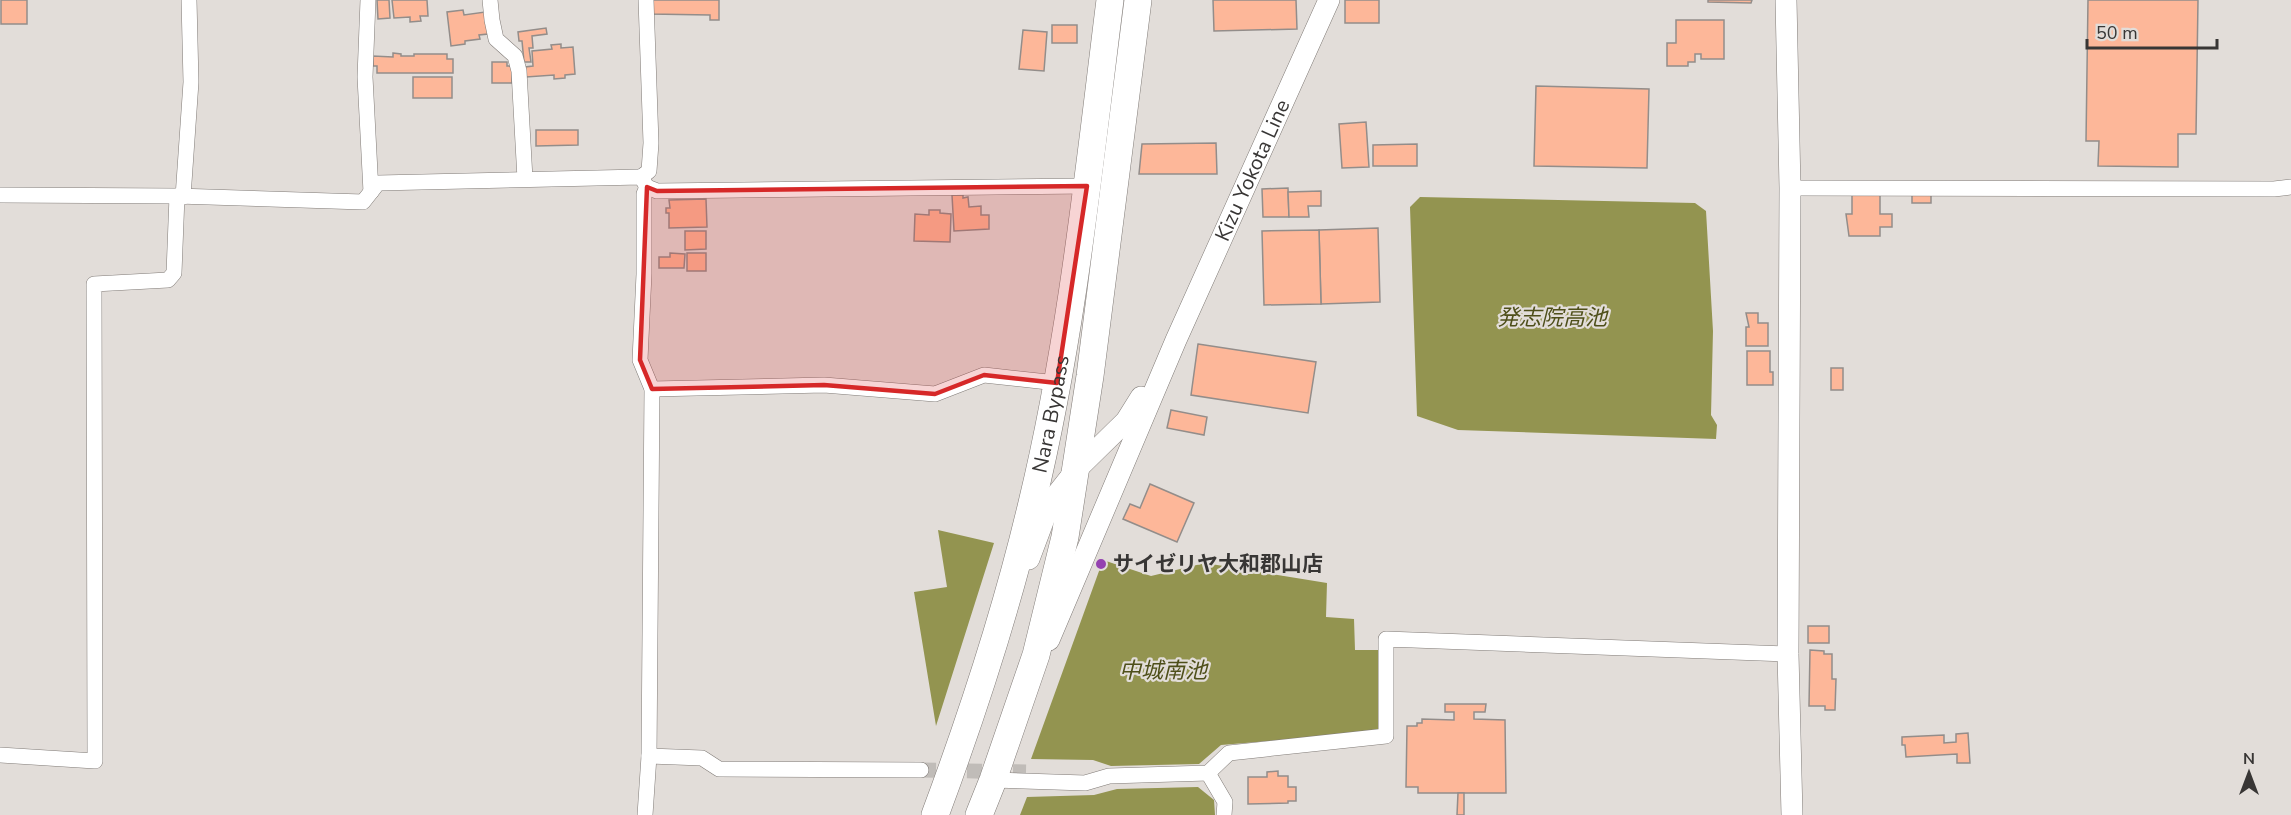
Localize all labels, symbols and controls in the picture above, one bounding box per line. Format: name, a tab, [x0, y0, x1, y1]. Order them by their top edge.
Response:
scale bar	[2087, 12, 2218, 50]
text: 50 m	[2096, 21, 2138, 45]
street label: Kizu Yokota Line	[1208, 95, 1297, 246]
water label: 発志院高池	[1497, 303, 1609, 333]
street label: Nara Bypass	[1025, 353, 1076, 475]
place label: サイゼリヤ大和郡山店	[1113, 550, 1323, 578]
marker: サイゼリヤ大和郡山店	[1094, 557, 1108, 571]
water label: 中城南池	[1119, 656, 1209, 686]
north arrow	[2219, 743, 2279, 803]
text: N	[2243, 748, 2255, 770]

